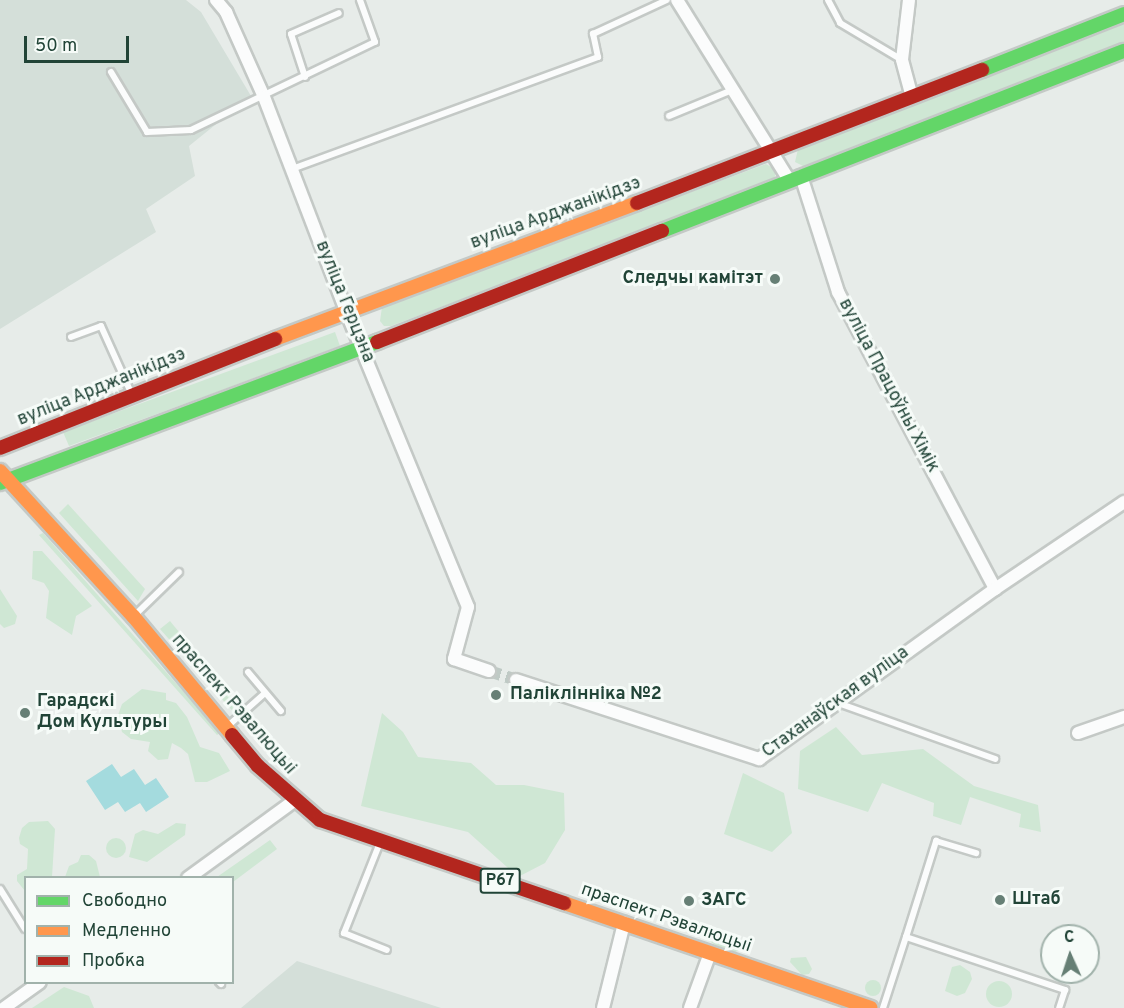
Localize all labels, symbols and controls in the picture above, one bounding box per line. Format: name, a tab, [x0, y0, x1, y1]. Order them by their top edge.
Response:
scale bar	[27, 24, 132, 62]
text: 50 m	[35, 35, 77, 58]
street label: вуліца Арджанікідзэ	[468, 173, 644, 255]
street label: вуліца Герцэна	[310, 238, 378, 366]
place label: Следчы камітэт	[622, 268, 763, 290]
marker: Следчы камітэт	[768, 272, 782, 286]
street label: вуліца Працоўны Хімік	[833, 295, 943, 477]
street label: вуліца Арджанікідзэ	[14, 344, 190, 432]
street label: праспект Рэвалюцыі	[166, 630, 300, 780]
street label: Стаханаўская вуліца	[758, 643, 914, 763]
place label: Паліклінніка №2	[510, 684, 662, 706]
marker: Паліклінніка №2	[487, 686, 505, 704]
place label: Гарадскі Дом Культуры	[37, 692, 167, 734]
marker: Гарадскі Дом Культуры	[18, 706, 32, 720]
road number: Р67	[479, 868, 521, 894]
legend	[24, 876, 234, 984]
street label: праспект Рэвалюцыі	[578, 880, 754, 958]
place label: Штаб	[1012, 889, 1061, 911]
text: Свободно	[82, 890, 167, 913]
place label: ЗАГС	[701, 890, 747, 912]
marker: Штаб	[993, 893, 1007, 907]
marker: ЗАГС	[682, 894, 696, 908]
text: Медленно	[82, 920, 171, 943]
north arrow	[1040, 924, 1100, 984]
text: С	[1064, 928, 1075, 948]
text: Пробка	[82, 950, 145, 973]

